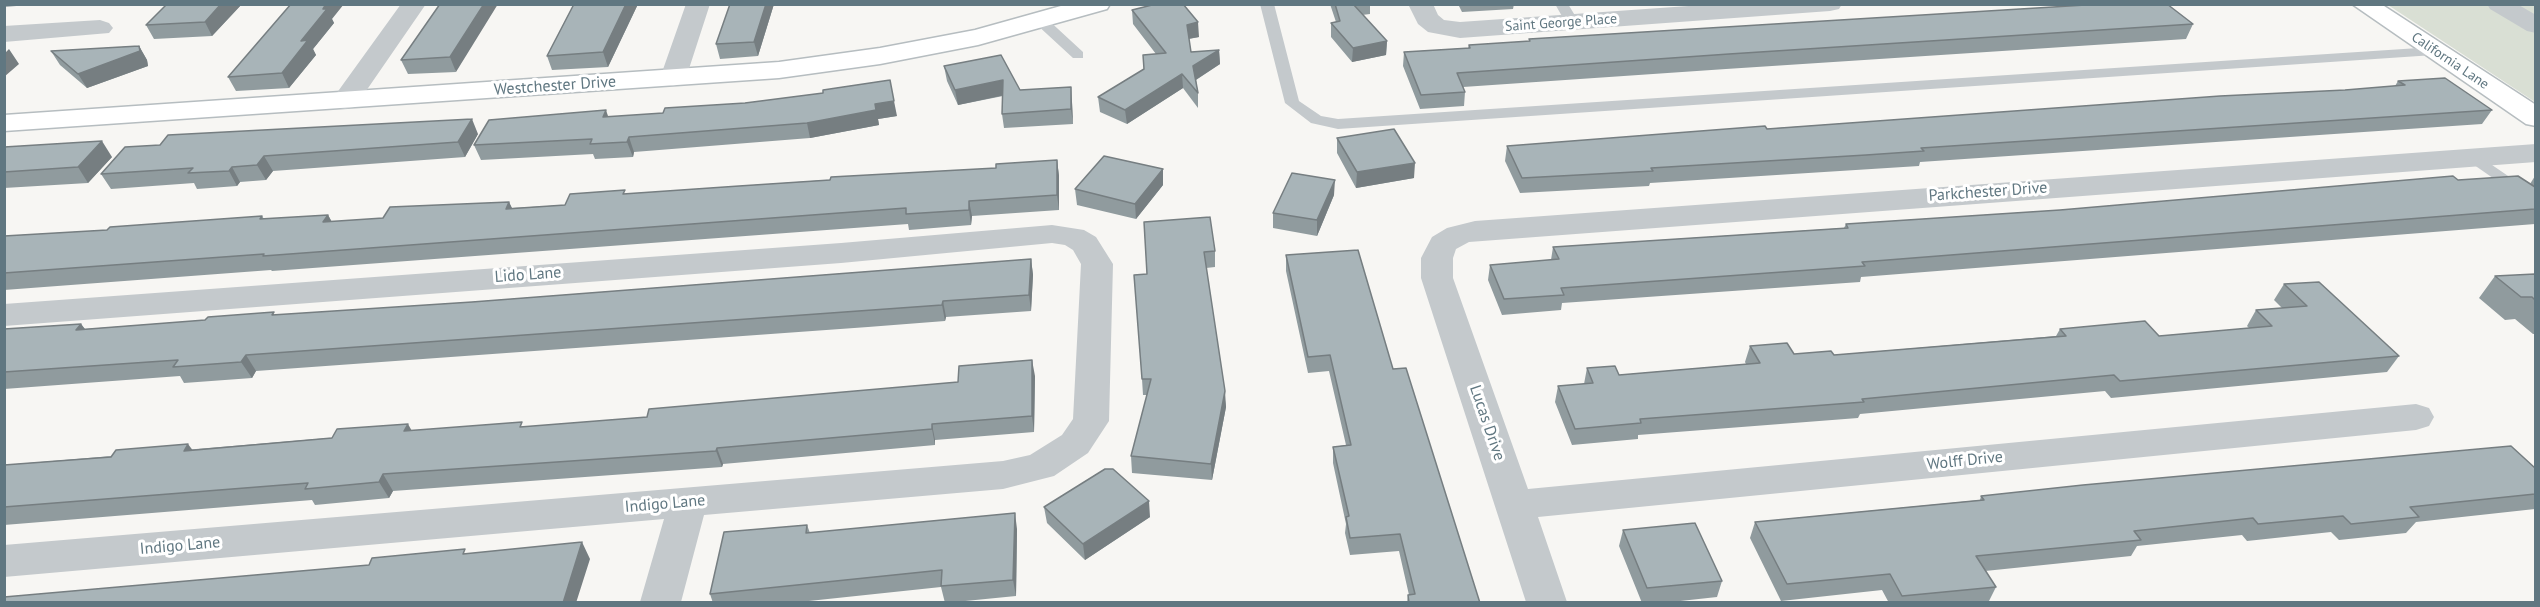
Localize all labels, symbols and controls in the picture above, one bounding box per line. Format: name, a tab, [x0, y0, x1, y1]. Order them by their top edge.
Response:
street label: Saint George Place	[1504, 11, 1618, 35]
street label: California Lane	[2408, 29, 2492, 93]
street label: Westchester Drive	[493, 72, 617, 100]
street label: Parkchester Drive	[1928, 178, 2048, 206]
street label: Lido Lane	[494, 263, 562, 287]
street label: Lucas Drive	[1465, 383, 1509, 463]
street label: Wolff Drive	[1926, 447, 2004, 475]
street label: Indigo Lane	[624, 491, 706, 517]
street label: Indigo Lane	[139, 533, 221, 559]

